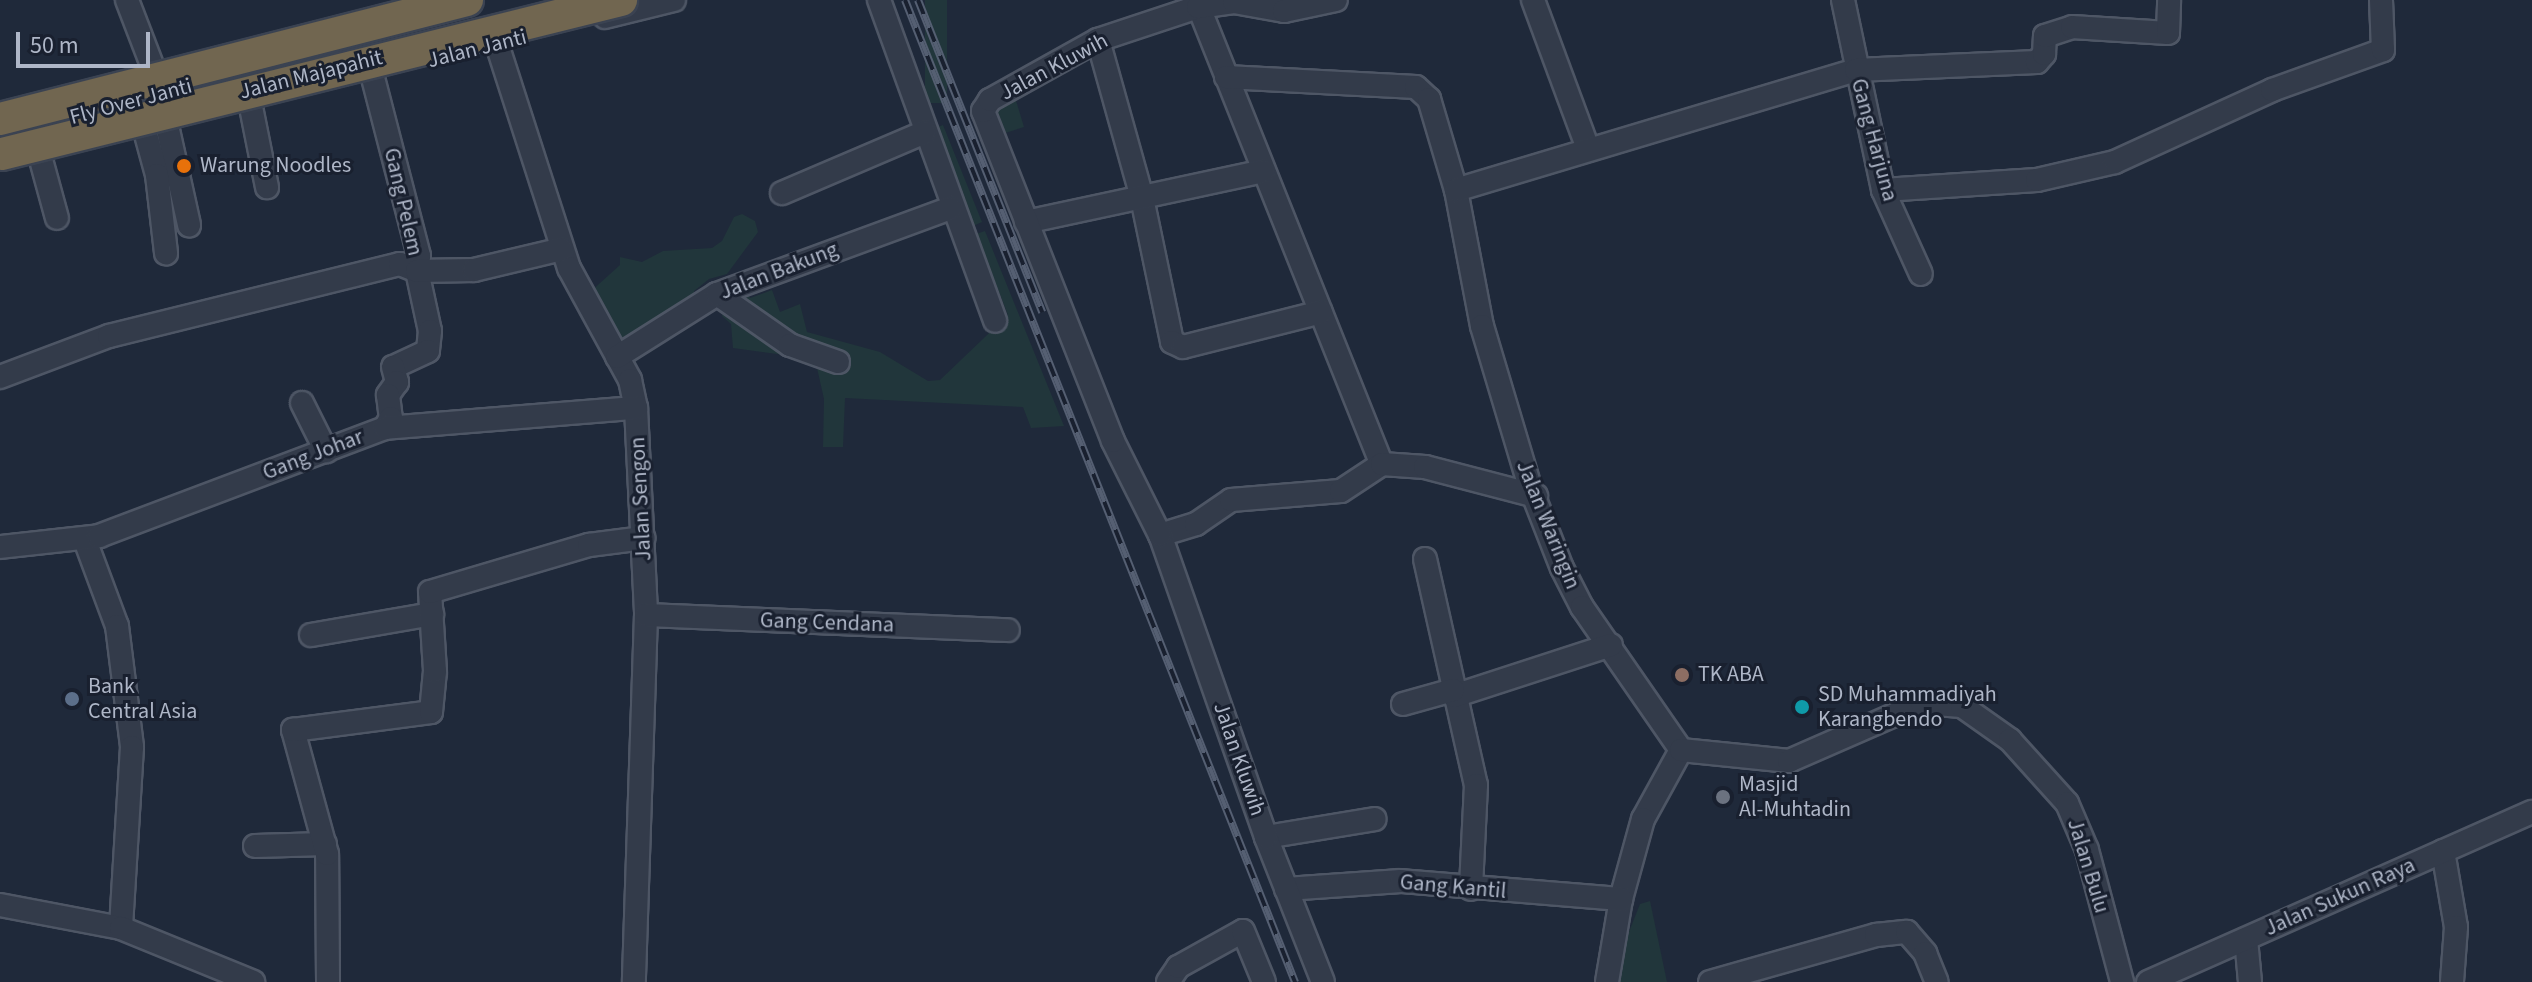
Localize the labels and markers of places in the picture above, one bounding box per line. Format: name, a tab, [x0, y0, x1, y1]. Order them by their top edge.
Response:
place label: Warung Noodles	[200, 153, 351, 179]
marker: Warung Noodles	[175, 157, 193, 175]
place label: TK ABA	[1698, 662, 1764, 688]
marker: TK ABA	[1673, 666, 1691, 684]
place label: Bank Central Asia	[88, 673, 197, 724]
place label: SD Muhammadiyah Karangbendo	[1818, 681, 1997, 732]
marker: Bank Central Asia	[63, 690, 81, 708]
marker: SD Muhammadiyah Karangbendo	[1793, 698, 1811, 716]
place label: Masjid Al-Muhtadin	[1739, 771, 1851, 822]
marker: Masjid Al-Muhtadin	[1714, 788, 1732, 806]

